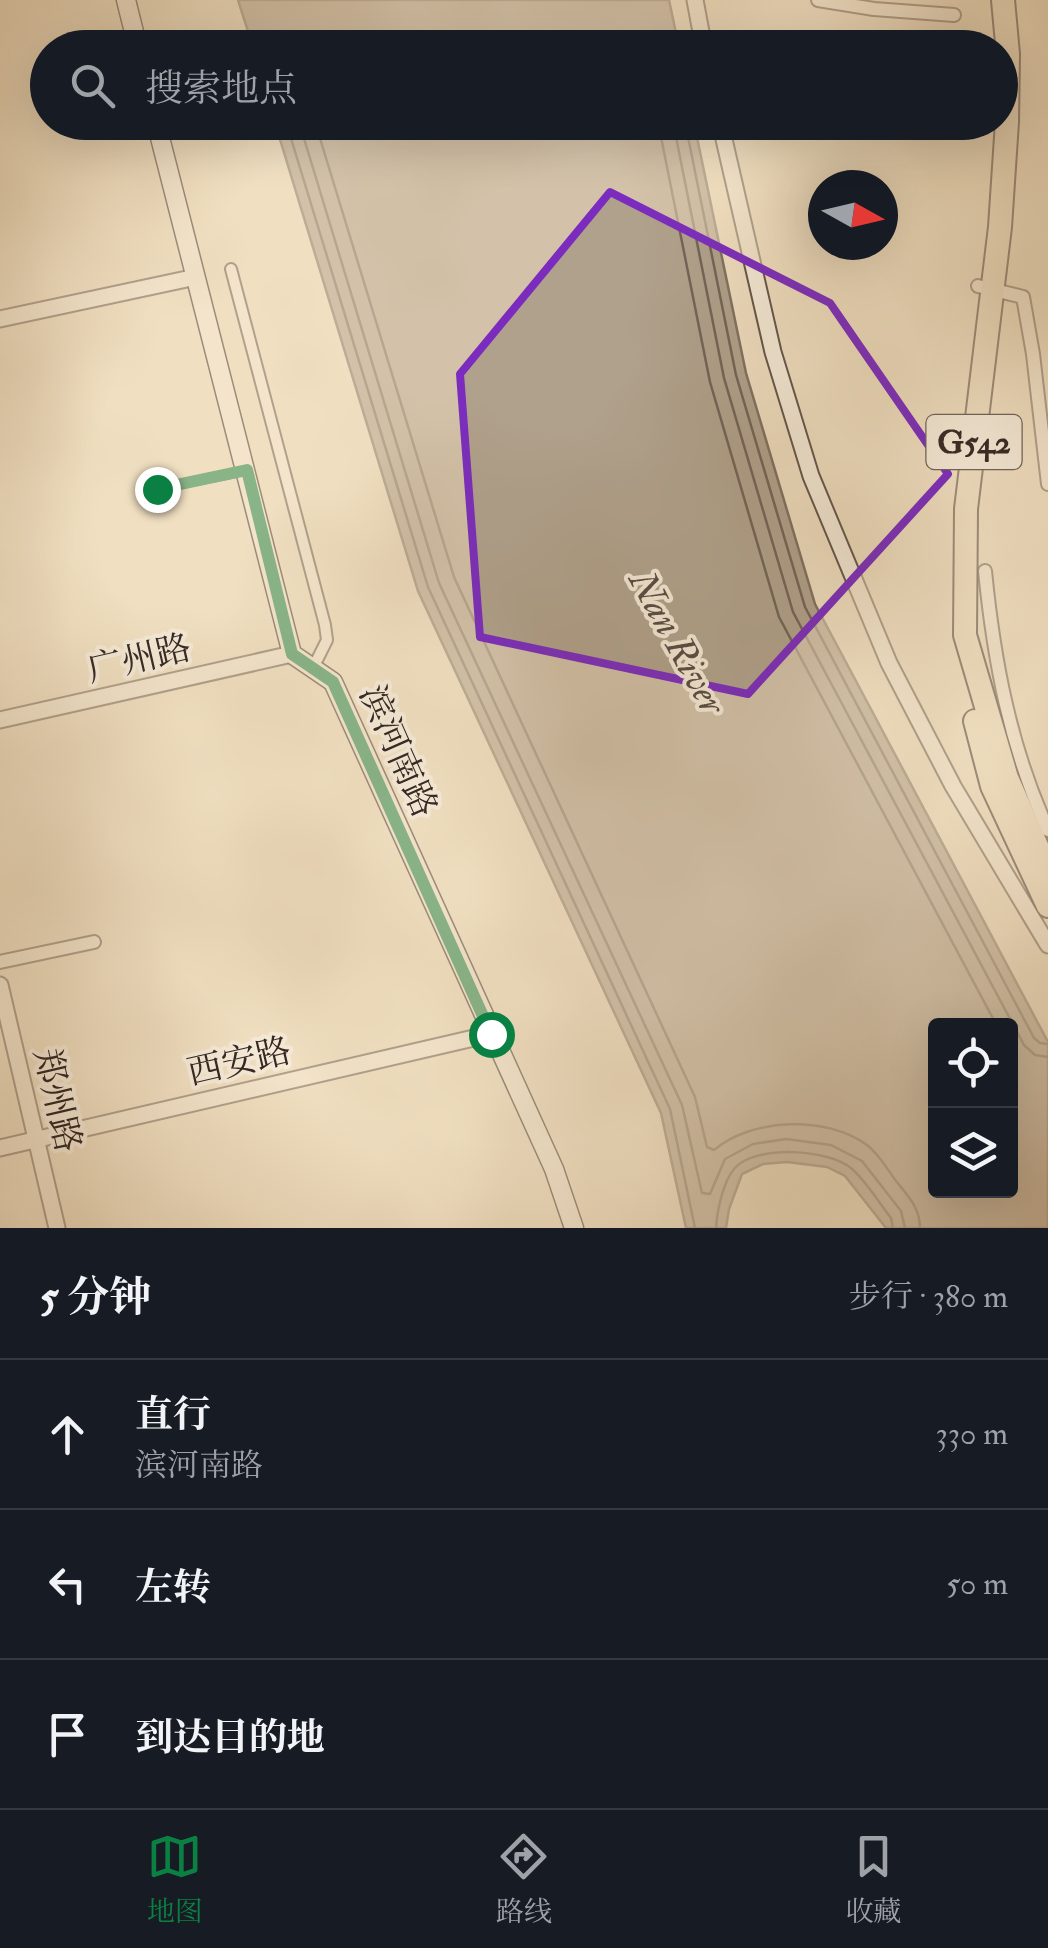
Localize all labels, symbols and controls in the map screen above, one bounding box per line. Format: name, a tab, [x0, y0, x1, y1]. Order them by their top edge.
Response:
search box	[30, 30, 1018, 140]
icon: search	[65, 58, 120, 113]
text: 搜索地点	[145, 65, 297, 113]
north arrow	[808, 170, 898, 260]
road number: G542	[926, 415, 1022, 469]
route end	[135, 467, 181, 513]
water label: Nan River	[617, 560, 737, 725]
street label: 广州路	[83, 626, 195, 692]
street label: 滨河南路	[350, 679, 447, 824]
route start	[469, 1012, 515, 1058]
map controls	[928, 1018, 1018, 1198]
button: locate	[928, 1018, 1018, 1108]
street label: 西安路	[183, 1029, 295, 1095]
street label: 郑州路	[24, 1044, 90, 1156]
button: layers	[928, 1108, 1018, 1198]
text: 5 分钟	[40, 1272, 151, 1324]
text: 步行 · 380 m	[849, 1277, 1008, 1317]
text: 直行	[135, 1391, 211, 1439]
icon: ahead	[40, 1407, 95, 1462]
text: 330 m	[935, 1414, 1008, 1454]
text: 滨河南路	[135, 1446, 263, 1486]
icon: left	[40, 1557, 95, 1612]
text: 左转	[135, 1564, 211, 1612]
text: 50 m	[946, 1564, 1008, 1604]
icon: arrive	[40, 1707, 95, 1762]
text: 到达目的地	[135, 1714, 325, 1762]
tab: 地图	[147, 1829, 203, 1930]
tab: 路线	[496, 1829, 552, 1930]
tab: 收藏	[845, 1829, 901, 1930]

